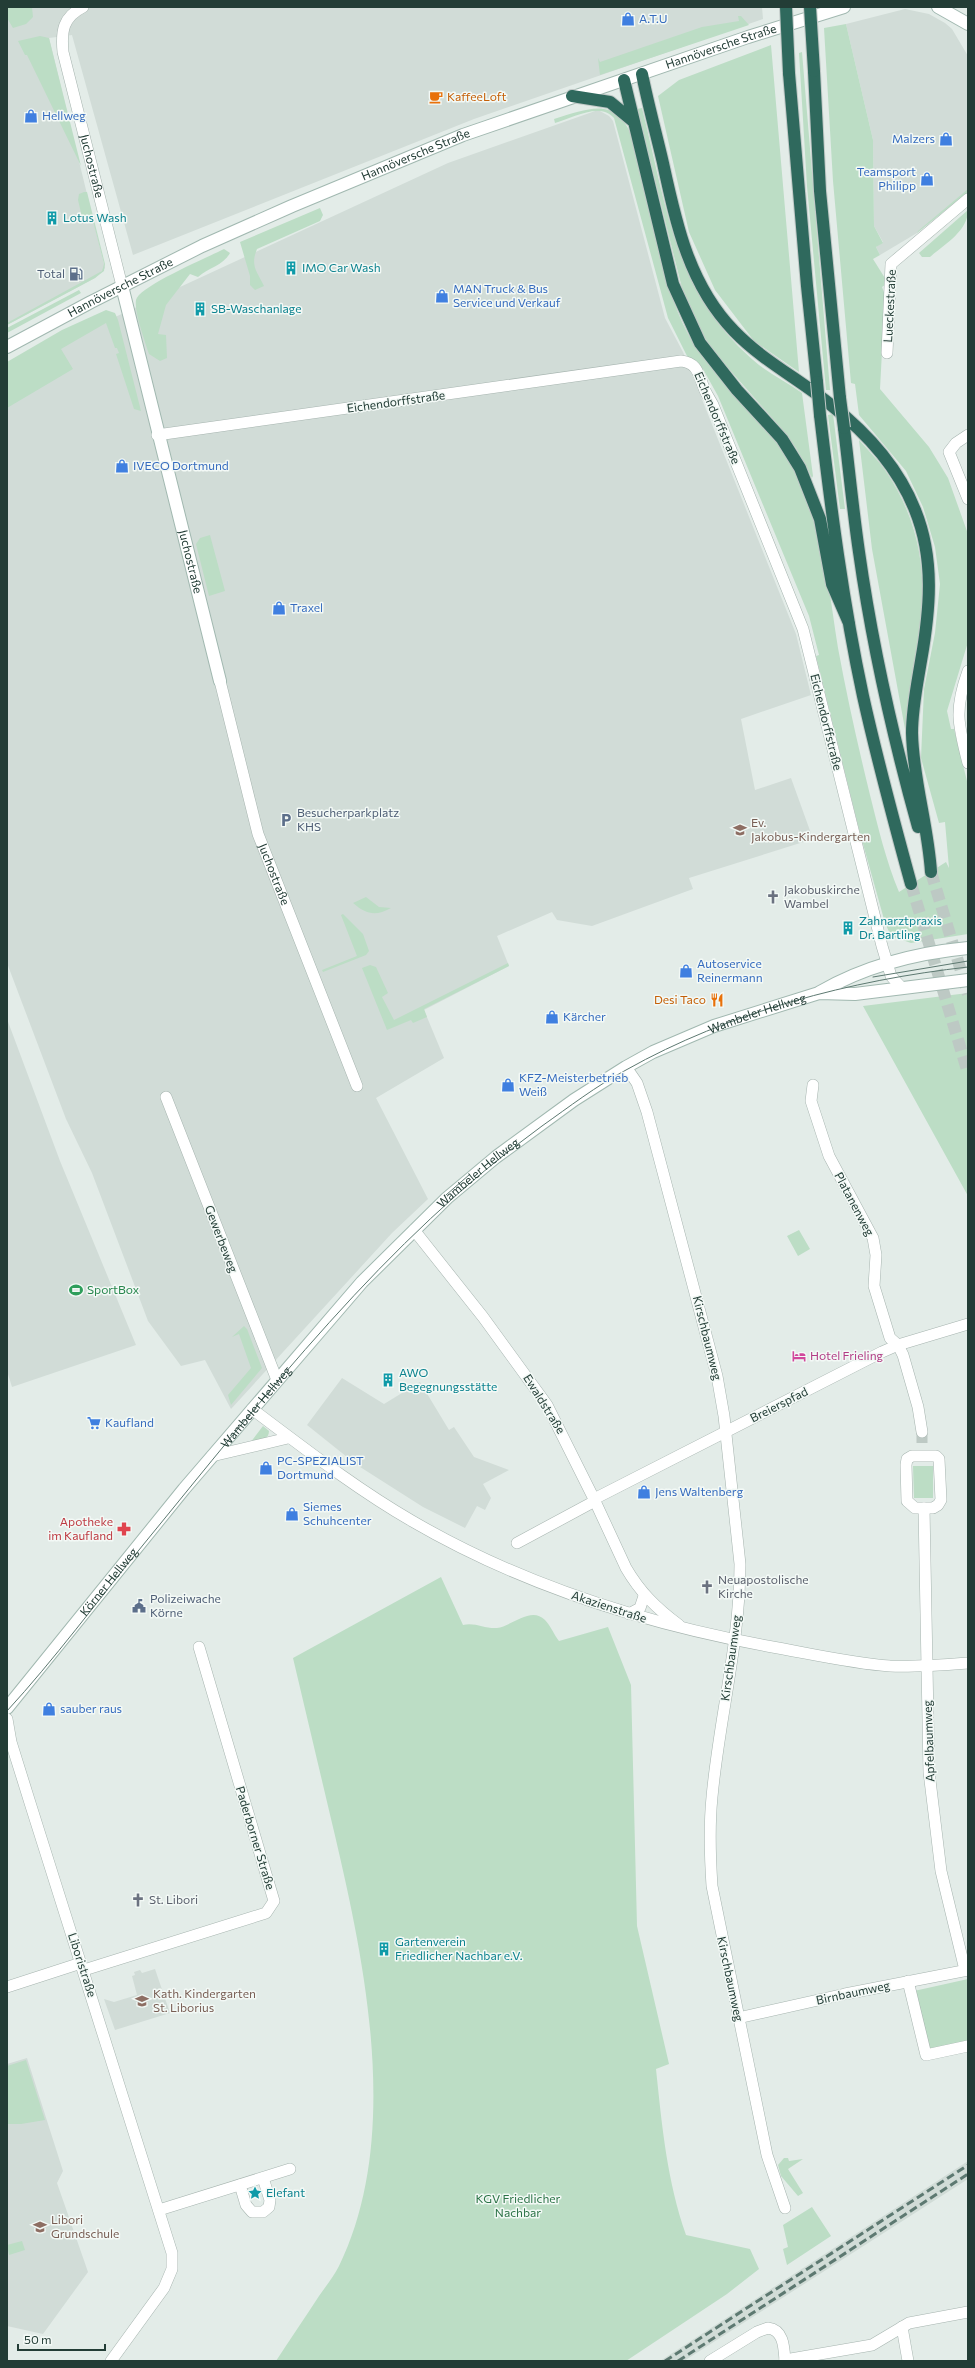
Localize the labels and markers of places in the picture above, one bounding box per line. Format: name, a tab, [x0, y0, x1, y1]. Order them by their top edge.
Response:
shop icon: A.T.U	[620, 11, 636, 27]
place label: A.T.U	[639, 11, 667, 25]
cafe icon: KaffeeLoft	[428, 89, 444, 105]
place label: KaffeeLoft	[447, 89, 507, 103]
shop icon: Hellweg	[23, 108, 39, 124]
place label: Hellweg	[42, 108, 86, 122]
place label: Malzers	[892, 131, 935, 145]
shop icon: Malzers	[938, 131, 954, 147]
place label: Teamsport Philipp	[857, 164, 916, 192]
shop icon: Teamsport Philipp	[919, 171, 935, 187]
building icon: Lotus Wash	[44, 210, 60, 226]
place label: Lotus Wash	[63, 210, 127, 224]
building icon: IMO Car Wash	[283, 260, 299, 276]
place label: IMO Car Wash	[302, 260, 381, 274]
place label: Total	[37, 266, 65, 280]
fuel station icon: Total	[68, 266, 84, 282]
place label: MAN Truck & Bus Service und Verkauf	[453, 281, 561, 309]
shop icon: MAN Truck & Bus Service und Verkauf	[434, 288, 450, 304]
building icon: SB-Waschanlage	[192, 301, 208, 317]
place label: SB-Waschanlage	[211, 301, 302, 315]
shop icon: IVECO Dortmund	[114, 458, 130, 474]
place label: IVECO Dortmund	[133, 458, 229, 472]
shop icon: Traxel	[271, 600, 287, 616]
place label: Traxel	[290, 600, 323, 614]
place label: Besucherparkplatz KHS	[297, 805, 399, 833]
parking icon: Besucherparkplatz KHS	[278, 812, 294, 828]
place label: Ev. Jakobus-Kindergarten	[751, 815, 870, 844]
school or university icon: Ev. Jakobus-Kindergarten	[732, 822, 748, 838]
place label: Jakobuskirche Wambel	[784, 882, 860, 910]
church icon: Jakobuskirche Wambel	[765, 889, 781, 905]
place label: Zahnarztpraxis Dr. Bartling	[859, 913, 942, 941]
building icon: Zahnarztpraxis Dr. Bartling	[840, 920, 856, 936]
place label: Autoservice Reinermann	[697, 956, 763, 984]
shop icon: Autoservice Reinermann	[678, 963, 694, 979]
place label: Desi Taco	[654, 992, 706, 1006]
restaurant icon: Desi Taco	[709, 992, 725, 1008]
shop icon: Kärcher	[544, 1009, 560, 1025]
place label: Kärcher	[563, 1009, 606, 1023]
place label: KFZ-Meisterbetrieb Weiß	[519, 1070, 628, 1098]
shop icon: KFZ-Meisterbetrieb Weiß	[500, 1077, 516, 1093]
sports icon: SportBox	[68, 1282, 84, 1298]
place label: SportBox	[87, 1282, 140, 1296]
hotel icon: Hotel Frieling	[791, 1348, 807, 1364]
place label: Hotel Frieling	[810, 1348, 884, 1362]
place label: AWO Begegnungsstätte	[399, 1365, 497, 1393]
building icon: AWO Begegnungsstätte	[380, 1372, 396, 1388]
supermarket icon: Kaufland	[86, 1415, 102, 1431]
place label: Kaufland	[105, 1415, 154, 1429]
place label: PC-SPEZIALIST Dortmund	[277, 1453, 364, 1481]
shop icon: PC-SPEZIALIST Dortmund	[258, 1460, 274, 1476]
shop icon: Jens Waltenberg	[636, 1484, 652, 1500]
place label: Jens Waltenberg	[655, 1484, 744, 1499]
place label: Siemes Schuhcenter	[303, 1499, 372, 1527]
shop icon: Siemes Schuhcenter	[284, 1506, 300, 1522]
place label: Apotheke im Kaufland	[48, 1514, 113, 1542]
pharmacy icon: Apotheke im Kaufland	[116, 1521, 132, 1537]
place label: Neuapostolische Kirche	[718, 1572, 809, 1600]
church icon: Neuapostolische Kirche	[699, 1579, 715, 1595]
place label: Polizeiwache Körne	[150, 1591, 221, 1619]
public building icon: Polizeiwache Körne	[131, 1598, 147, 1614]
shop icon: sauber raus	[41, 1701, 57, 1717]
place label: sauber raus	[60, 1701, 122, 1715]
church icon: St. Libori	[130, 1892, 146, 1908]
place label: St. Libori	[149, 1892, 198, 1906]
place label: Gartenverein Friedlicher Nachbar e.V.	[395, 1934, 523, 1962]
building icon: Gartenverein Friedlicher Nachbar e.V.	[376, 1941, 392, 1957]
place label: Kath. Kindergarten St. Liborius	[153, 1986, 256, 2014]
school or university icon: Kath. Kindergarten St. Liborius	[134, 1993, 150, 2009]
place icon: Elefant	[247, 2185, 263, 2201]
place label: Elefant	[266, 2185, 305, 2199]
place label: Libori Grundschule	[51, 2212, 119, 2240]
school or university icon: Libori Grundschule	[32, 2219, 48, 2235]

